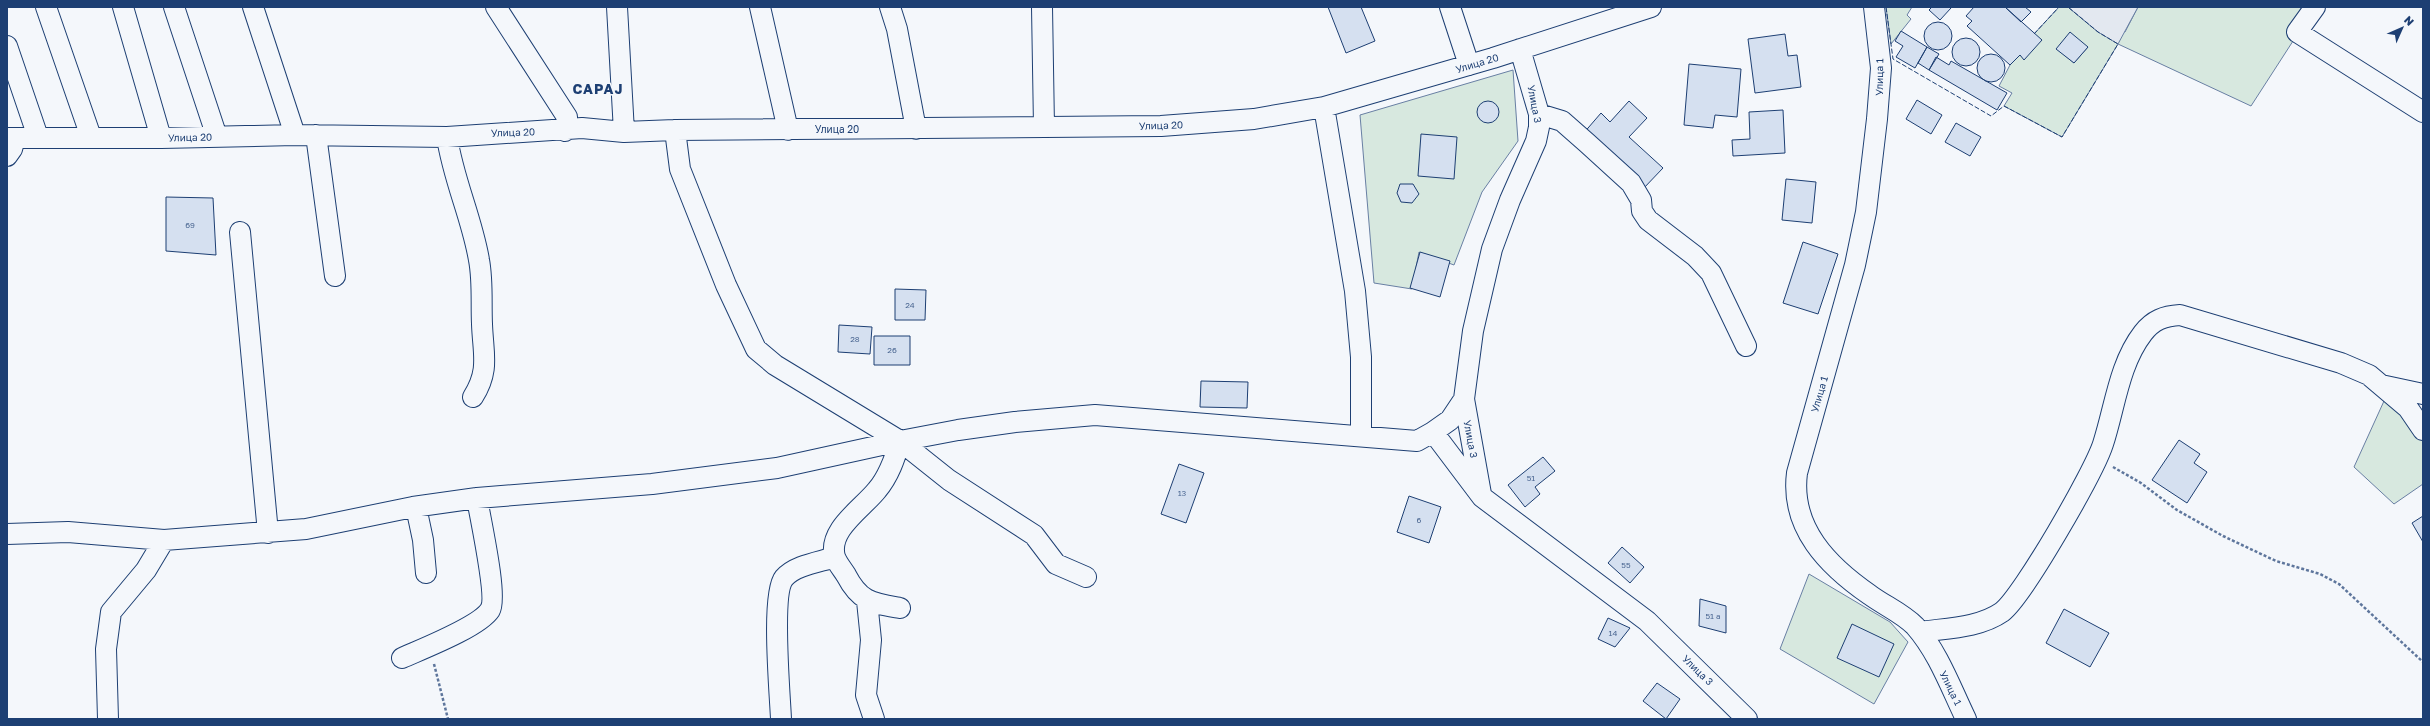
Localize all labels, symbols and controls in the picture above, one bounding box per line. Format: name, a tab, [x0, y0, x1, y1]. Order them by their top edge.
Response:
north arrow	[2382, 8, 2422, 48]
text: N	[2402, 13, 2417, 28]
street label: Улица 20	[1454, 51, 1500, 75]
street label: Улица 1	[1873, 58, 1885, 96]
district label: САРАЈ	[572, 80, 624, 97]
street label: Улица 3	[1525, 84, 1545, 124]
street label: Улица 20	[1139, 118, 1183, 132]
street label: Улица 20	[815, 123, 859, 135]
street label: Улица 20	[491, 125, 535, 139]
street label: Улица 20	[168, 131, 212, 143]
house number: 69	[185, 220, 195, 230]
house number: 24	[905, 300, 915, 310]
house number: 28	[850, 334, 860, 344]
house number: 26	[887, 345, 897, 355]
street label: Улица 1	[1808, 374, 1830, 414]
street label: Улица 3	[1461, 419, 1481, 459]
house number: 51	[1527, 473, 1535, 483]
house number: 13	[1178, 488, 1187, 498]
house number: 6	[1417, 515, 1422, 525]
house number: 55	[1621, 560, 1631, 570]
house number: 51 а	[1705, 611, 1721, 621]
house number: 14	[1609, 628, 1617, 638]
street label: Улица 3	[1680, 652, 1716, 688]
street label: Улица 1	[1937, 669, 1965, 707]

